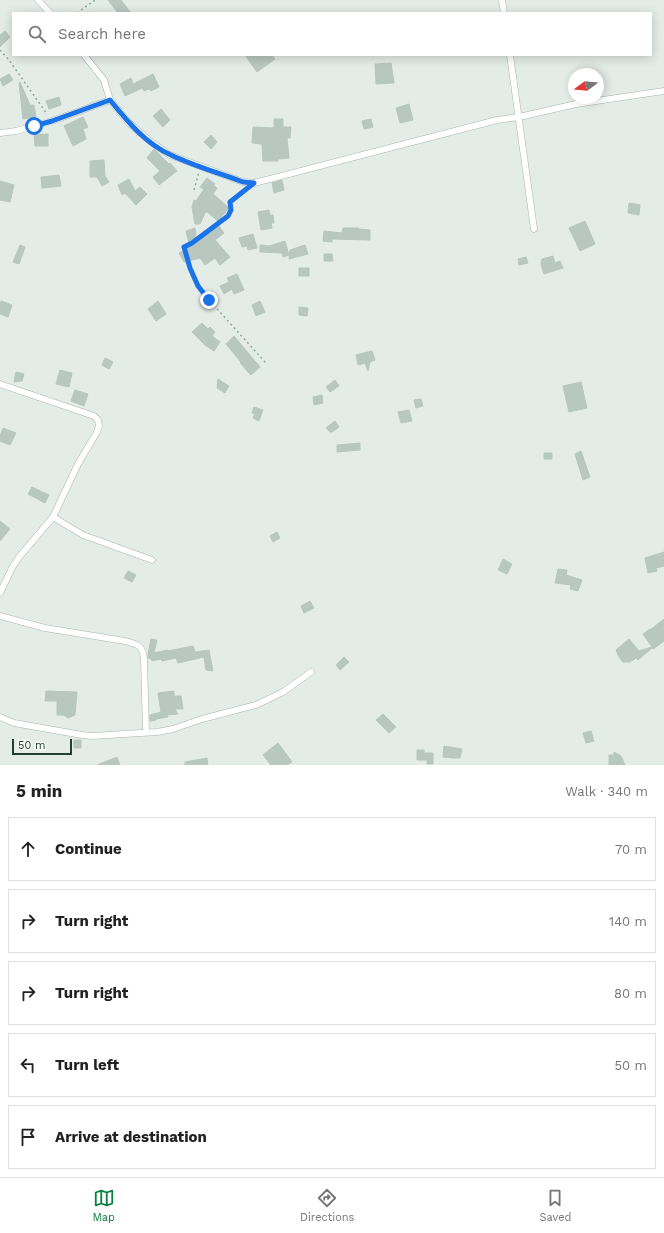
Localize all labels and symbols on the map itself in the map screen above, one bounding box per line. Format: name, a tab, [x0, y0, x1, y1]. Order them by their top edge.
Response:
north arrow	[568, 68, 604, 104]
route start	[25, 117, 43, 135]
route end	[200, 291, 218, 309]
scale bar	[12, 737, 72, 756]

